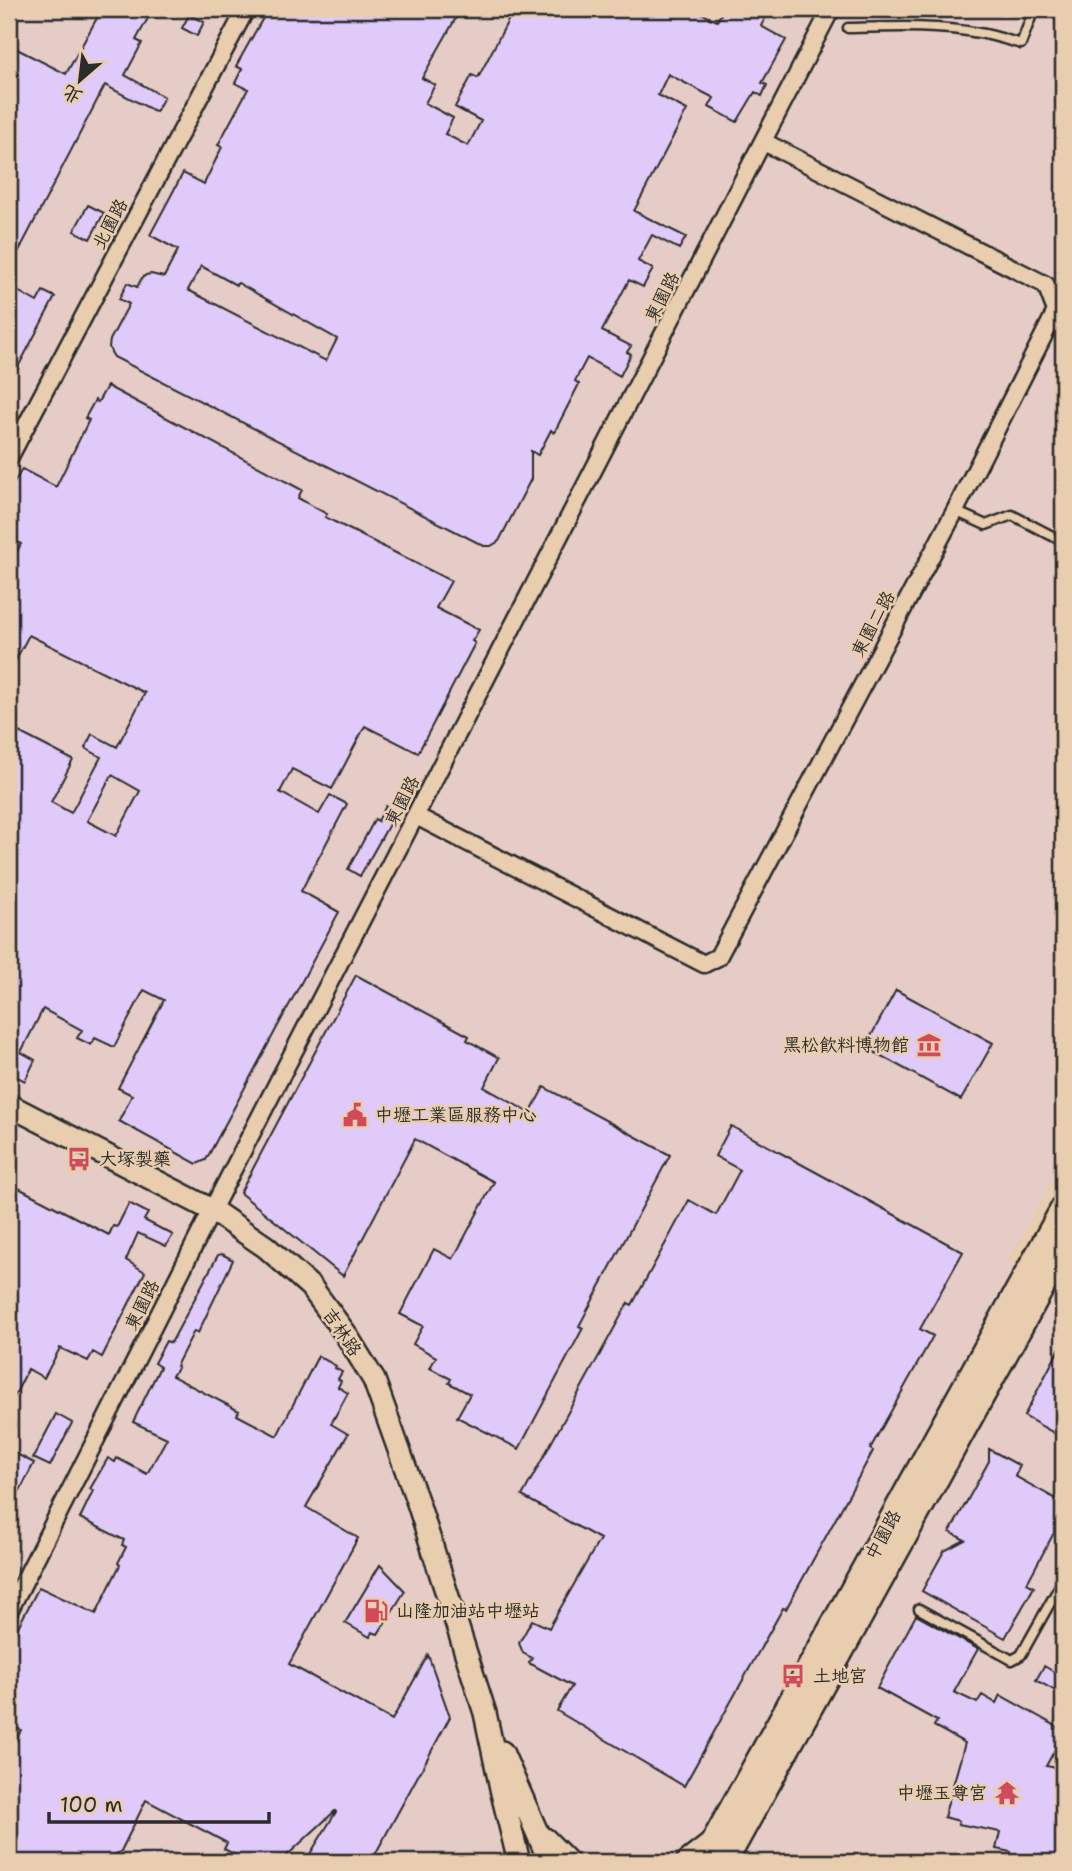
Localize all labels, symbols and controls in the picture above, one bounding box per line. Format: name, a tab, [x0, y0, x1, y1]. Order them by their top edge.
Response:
north arrow	[46, 46, 116, 116]
text: 北	[58, 79, 87, 110]
street label: 北園路	[87, 195, 133, 253]
street label: 東園路	[639, 267, 685, 327]
street label: 東園二路	[846, 587, 900, 661]
street label: 東園路	[379, 771, 425, 831]
museum icon: 黑松飲料博物館	[915, 1031, 943, 1059]
place label: 黑松飲料博物館	[783, 1033, 909, 1057]
public building icon: 中壢工業區服務中心	[341, 1101, 369, 1129]
place label: 中壢工業區服務中心	[375, 1103, 537, 1127]
bus stop icon: 大塚製藥	[65, 1145, 93, 1173]
place label: 大塚製藥	[99, 1147, 171, 1171]
street label: 東園路	[119, 1275, 165, 1335]
street label: 吉林路	[317, 1303, 367, 1361]
street label: 中園路	[859, 1506, 907, 1564]
fuel station icon: 山隆加油站中壢站	[362, 1597, 390, 1625]
place label: 山隆加油站中壢站	[396, 1599, 540, 1623]
bus stop icon: 土地宮	[779, 1662, 807, 1690]
place label: 土地宮	[813, 1664, 867, 1688]
temple icon: 中壢玉尊宮	[993, 1779, 1021, 1807]
scale bar	[49, 1780, 270, 1824]
place label: 中壢玉尊宮	[897, 1781, 987, 1805]
text: 100 m	[60, 1791, 123, 1819]

